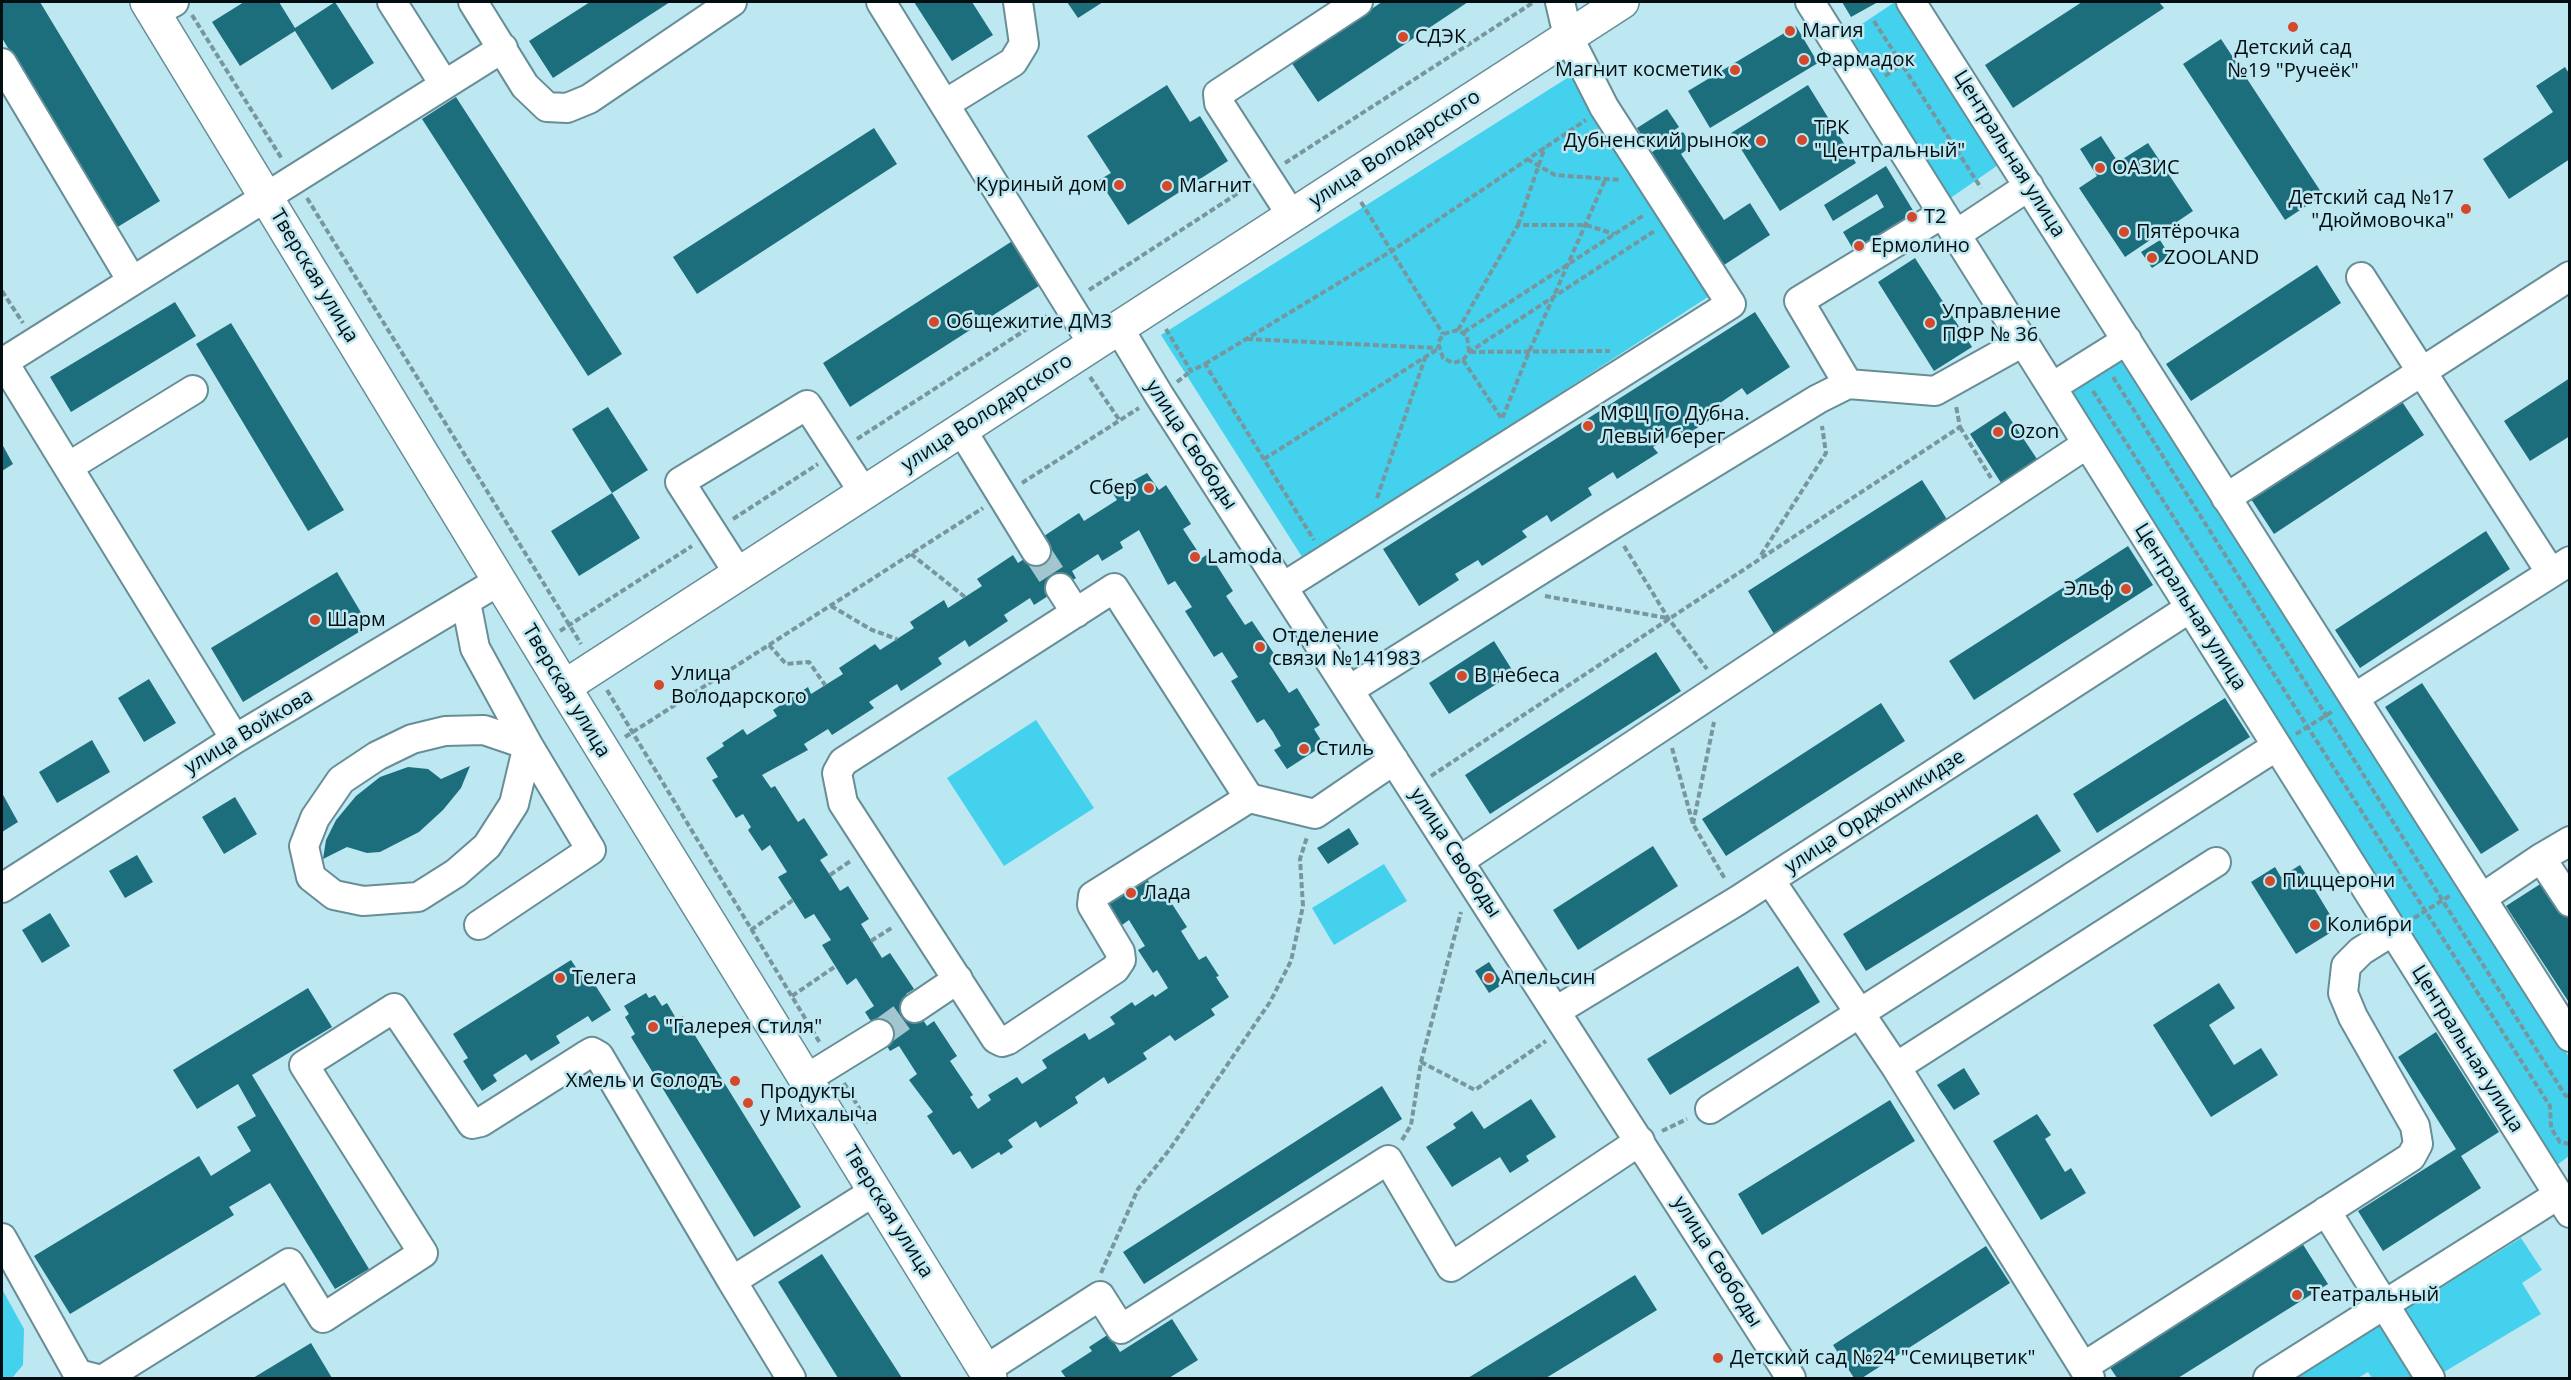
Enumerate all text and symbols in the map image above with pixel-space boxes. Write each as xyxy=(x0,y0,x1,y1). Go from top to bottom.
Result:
place label: Магия xyxy=(1802,19,1864,43)
marker: Детский сад №19 "Ручеёк" xyxy=(2286,20,2300,34)
marker: Магия xyxy=(1783,24,1797,38)
place label: СДЭК xyxy=(1415,25,1466,49)
marker: СДЭК xyxy=(1396,30,1410,44)
place label: Детский сад №19 "Ручеёк" xyxy=(2227,36,2359,83)
place label: Фармадок xyxy=(1816,48,1915,72)
marker: Фармадок xyxy=(1797,53,1811,67)
place label: Магнит косметик xyxy=(1555,58,1723,82)
marker: Магнит косметик xyxy=(1728,63,1742,77)
street label: Центральная улица xyxy=(1948,66,2070,242)
street label: улица Володарского xyxy=(1305,85,1485,213)
place label: ТРК "Центральный" xyxy=(1814,116,1965,163)
place label: Дубненский рынок xyxy=(1564,129,1749,153)
marker: ТРК "Центральный" xyxy=(1795,133,1809,147)
marker: Дубненский рынок xyxy=(1754,134,1768,148)
place label: ОАЗИС xyxy=(2112,156,2180,180)
marker: ОАЗИС xyxy=(2093,161,2107,175)
place label: Куриный дом xyxy=(976,173,1107,197)
place label: Магнит xyxy=(1179,174,1252,198)
marker: Куриный дом xyxy=(1112,178,1126,192)
marker: Магнит xyxy=(1160,179,1174,193)
place label: Детский сад №17 "Дюймовочка" xyxy=(2289,186,2454,233)
marker: Детский сад №17 "Дюймовочка" xyxy=(2459,202,2473,216)
street label: Тверская улица xyxy=(265,205,363,347)
place label: T2 xyxy=(1924,205,1946,229)
marker: T2 xyxy=(1905,210,1919,224)
place label: Пятёрочка xyxy=(2136,220,2240,244)
marker: Пятёрочка xyxy=(2117,225,2131,239)
place label: Ермолино xyxy=(1871,234,1970,258)
marker: Ермолино xyxy=(1852,239,1866,253)
place label: ZOOLAND xyxy=(2164,246,2259,270)
marker: ZOOLAND xyxy=(2145,251,2159,265)
place label: Управление ПФР № 36 xyxy=(1942,300,2061,347)
place label: Общежитие ДМЗ xyxy=(946,310,1112,334)
marker: Общежитие ДМЗ xyxy=(927,315,941,329)
marker: Управление ПФР № 36 xyxy=(1923,316,1937,330)
street label: улица Володарского xyxy=(897,349,1077,477)
street label: улица Свободы xyxy=(1140,376,1242,514)
place label: МФЦ ГО Дубна. Левый берег xyxy=(1600,402,1750,449)
marker: МФЦ ГО Дубна. Левый берег xyxy=(1581,419,1595,433)
place label: Ozon xyxy=(2010,420,2059,444)
marker: Ozon xyxy=(1991,425,2005,439)
place label: Сбер xyxy=(1089,476,1137,500)
marker: Сбер xyxy=(1142,481,1156,495)
street label: Центральная улица xyxy=(2129,519,2251,695)
place label: Lamoda xyxy=(1207,545,1282,569)
marker: Lamoda xyxy=(1188,550,1202,564)
place label: Эльф xyxy=(2064,577,2114,601)
marker: Эльф xyxy=(2119,582,2133,596)
place label: Шарм xyxy=(327,608,386,632)
marker: Шарм xyxy=(308,613,322,627)
street label: Тверская улица xyxy=(517,620,615,762)
place label: Отделение связи №141983 xyxy=(1272,624,1421,671)
marker: Отделение связи №141983 xyxy=(1253,640,1267,654)
place label: Улица Володарского xyxy=(671,662,807,709)
place label: В небеса xyxy=(1474,664,1560,688)
marker: В небеса xyxy=(1455,669,1469,683)
marker: Улица Володарского xyxy=(652,678,666,692)
street label: улица Войкова xyxy=(180,684,318,780)
place label: Стиль xyxy=(1316,737,1374,761)
marker: Стиль xyxy=(1297,742,1311,756)
street label: улица Орджоникидзе xyxy=(1780,745,1970,879)
street label: улица Свободы xyxy=(1404,784,1506,922)
place label: Пиццерони xyxy=(2282,869,2395,893)
marker: Пиццерони xyxy=(2263,874,2277,888)
place label: Лада xyxy=(1143,881,1191,905)
marker: Лада xyxy=(1124,886,1138,900)
place label: Колибри xyxy=(2327,913,2412,937)
marker: Колибри xyxy=(2308,918,2322,932)
street label: Центральная улица xyxy=(2406,961,2528,1137)
place label: Телега xyxy=(572,966,637,990)
place label: Апельсин xyxy=(1501,966,1595,990)
marker: Телега xyxy=(553,971,567,985)
marker: Апельсин xyxy=(1482,971,1496,985)
place label: "Галерея Стиля" xyxy=(665,1015,822,1039)
marker: "Галерея Стиля" xyxy=(646,1020,660,1034)
place label: Хмель и Солодъ xyxy=(566,1069,723,1093)
marker: Хмель и Солодъ xyxy=(728,1074,742,1088)
place label: Продукты у Михалыча xyxy=(760,1080,878,1127)
marker: Продукты у Михалыча xyxy=(741,1096,755,1110)
street label: Тверская улица xyxy=(838,1142,938,1282)
street label: улица Свободы xyxy=(1667,1192,1767,1332)
place label: Театральный xyxy=(2309,1283,2439,1307)
marker: Театральный xyxy=(2290,1288,2304,1302)
place label: Детский сад №24 "Семицветик" xyxy=(1730,1346,2036,1370)
marker: Детский сад №24 "Семицветик" xyxy=(1711,1351,1725,1365)

